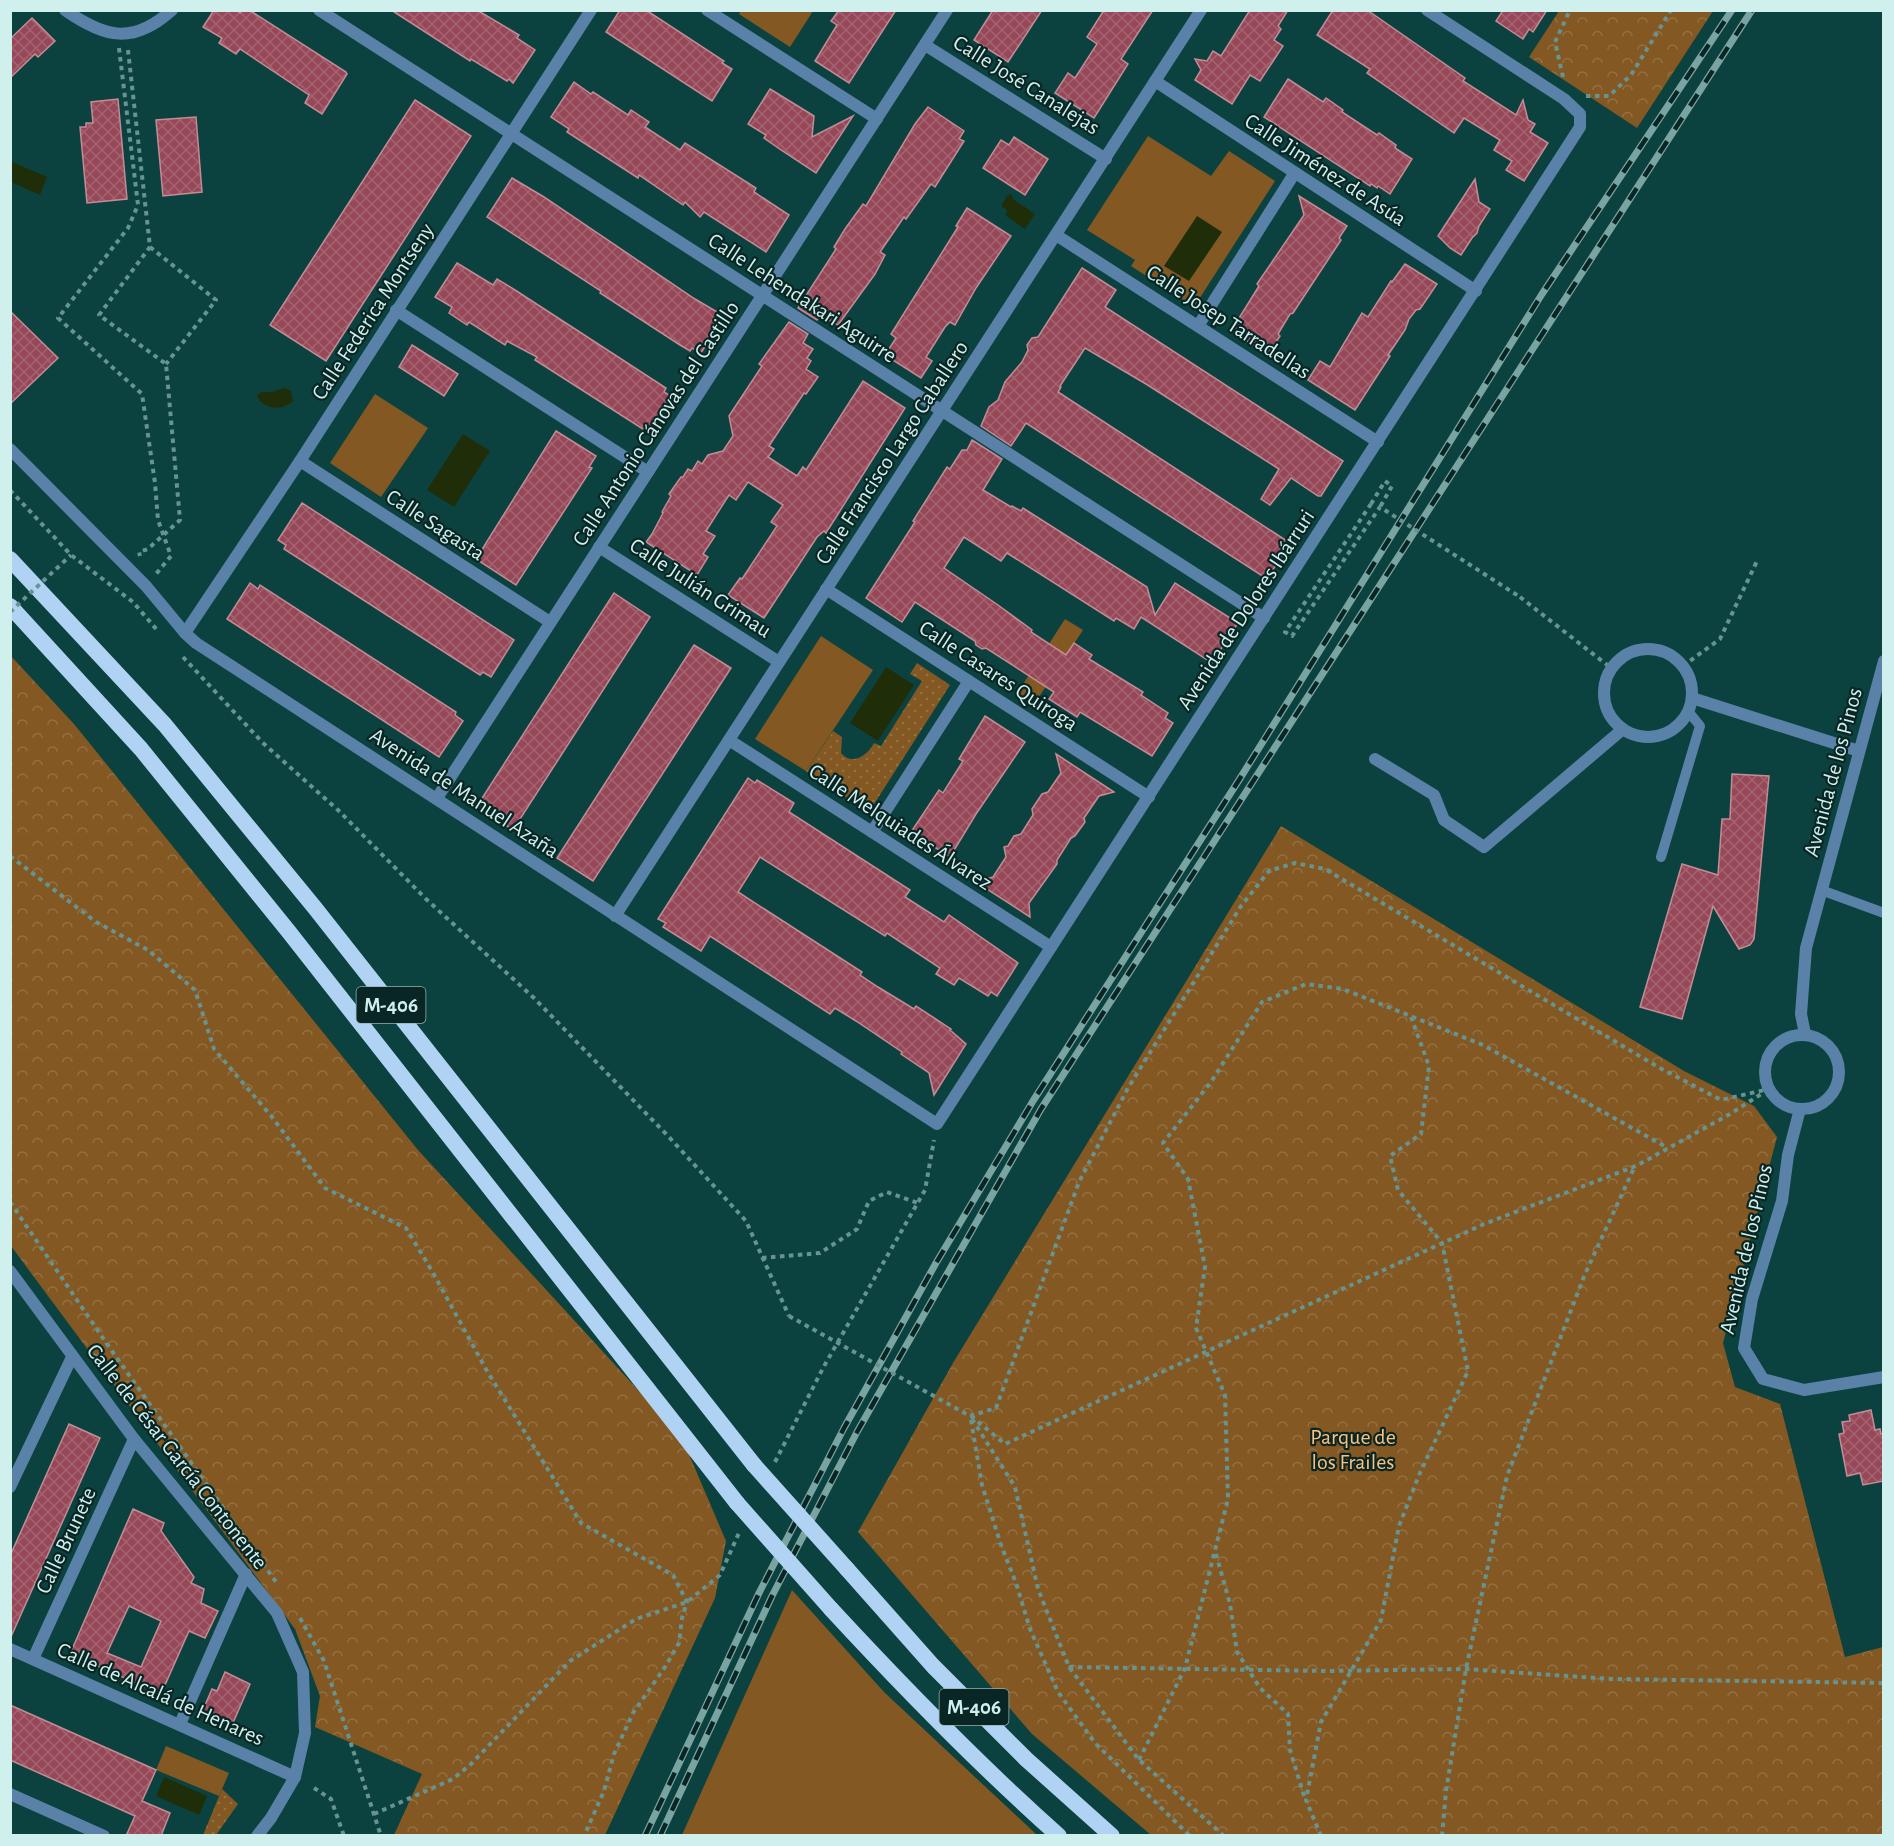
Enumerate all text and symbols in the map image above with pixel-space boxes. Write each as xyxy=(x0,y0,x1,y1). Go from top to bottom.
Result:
street label: Calle José Canalejas xyxy=(949,31,1104,139)
street label: Calle Jiménez de Asúa xyxy=(1241,109,1410,230)
street label: Calle Federica Montseny xyxy=(308,219,438,404)
street label: Calle Lehendakari Aguirre xyxy=(704,229,901,367)
street label: Calle Josep Tarradellas xyxy=(1143,261,1314,383)
street label: Calle Antonio Cánovas del Castillo xyxy=(568,297,743,550)
street label: Calle Francisco Largo Caballero xyxy=(811,337,972,568)
street label: Calle Sagasta xyxy=(382,485,489,565)
street label: Avenida de Dolores Ibárruri xyxy=(1173,506,1319,713)
street label: Calle Julián Grimau xyxy=(626,534,775,642)
street label: Calle Casares Quiroga xyxy=(915,617,1082,735)
street label: Avenida de los Pinos xyxy=(1800,686,1866,859)
street label: Avenida de Manuel Azaña xyxy=(366,724,563,862)
street label: Calle Melquiades Álvarez xyxy=(805,759,996,894)
road number: M-406 xyxy=(356,987,426,1023)
street label: Avenida de los Pinos xyxy=(1716,1162,1776,1336)
street label: Calle de César García Contonente xyxy=(83,1340,272,1573)
park label: Parque de los Frailes xyxy=(1310,1426,1396,1473)
street label: Calle Brunete xyxy=(32,1484,100,1597)
street label: Calle de Alcalá de Henares xyxy=(54,1638,267,1749)
road number: M-406 xyxy=(940,1689,1008,1725)

